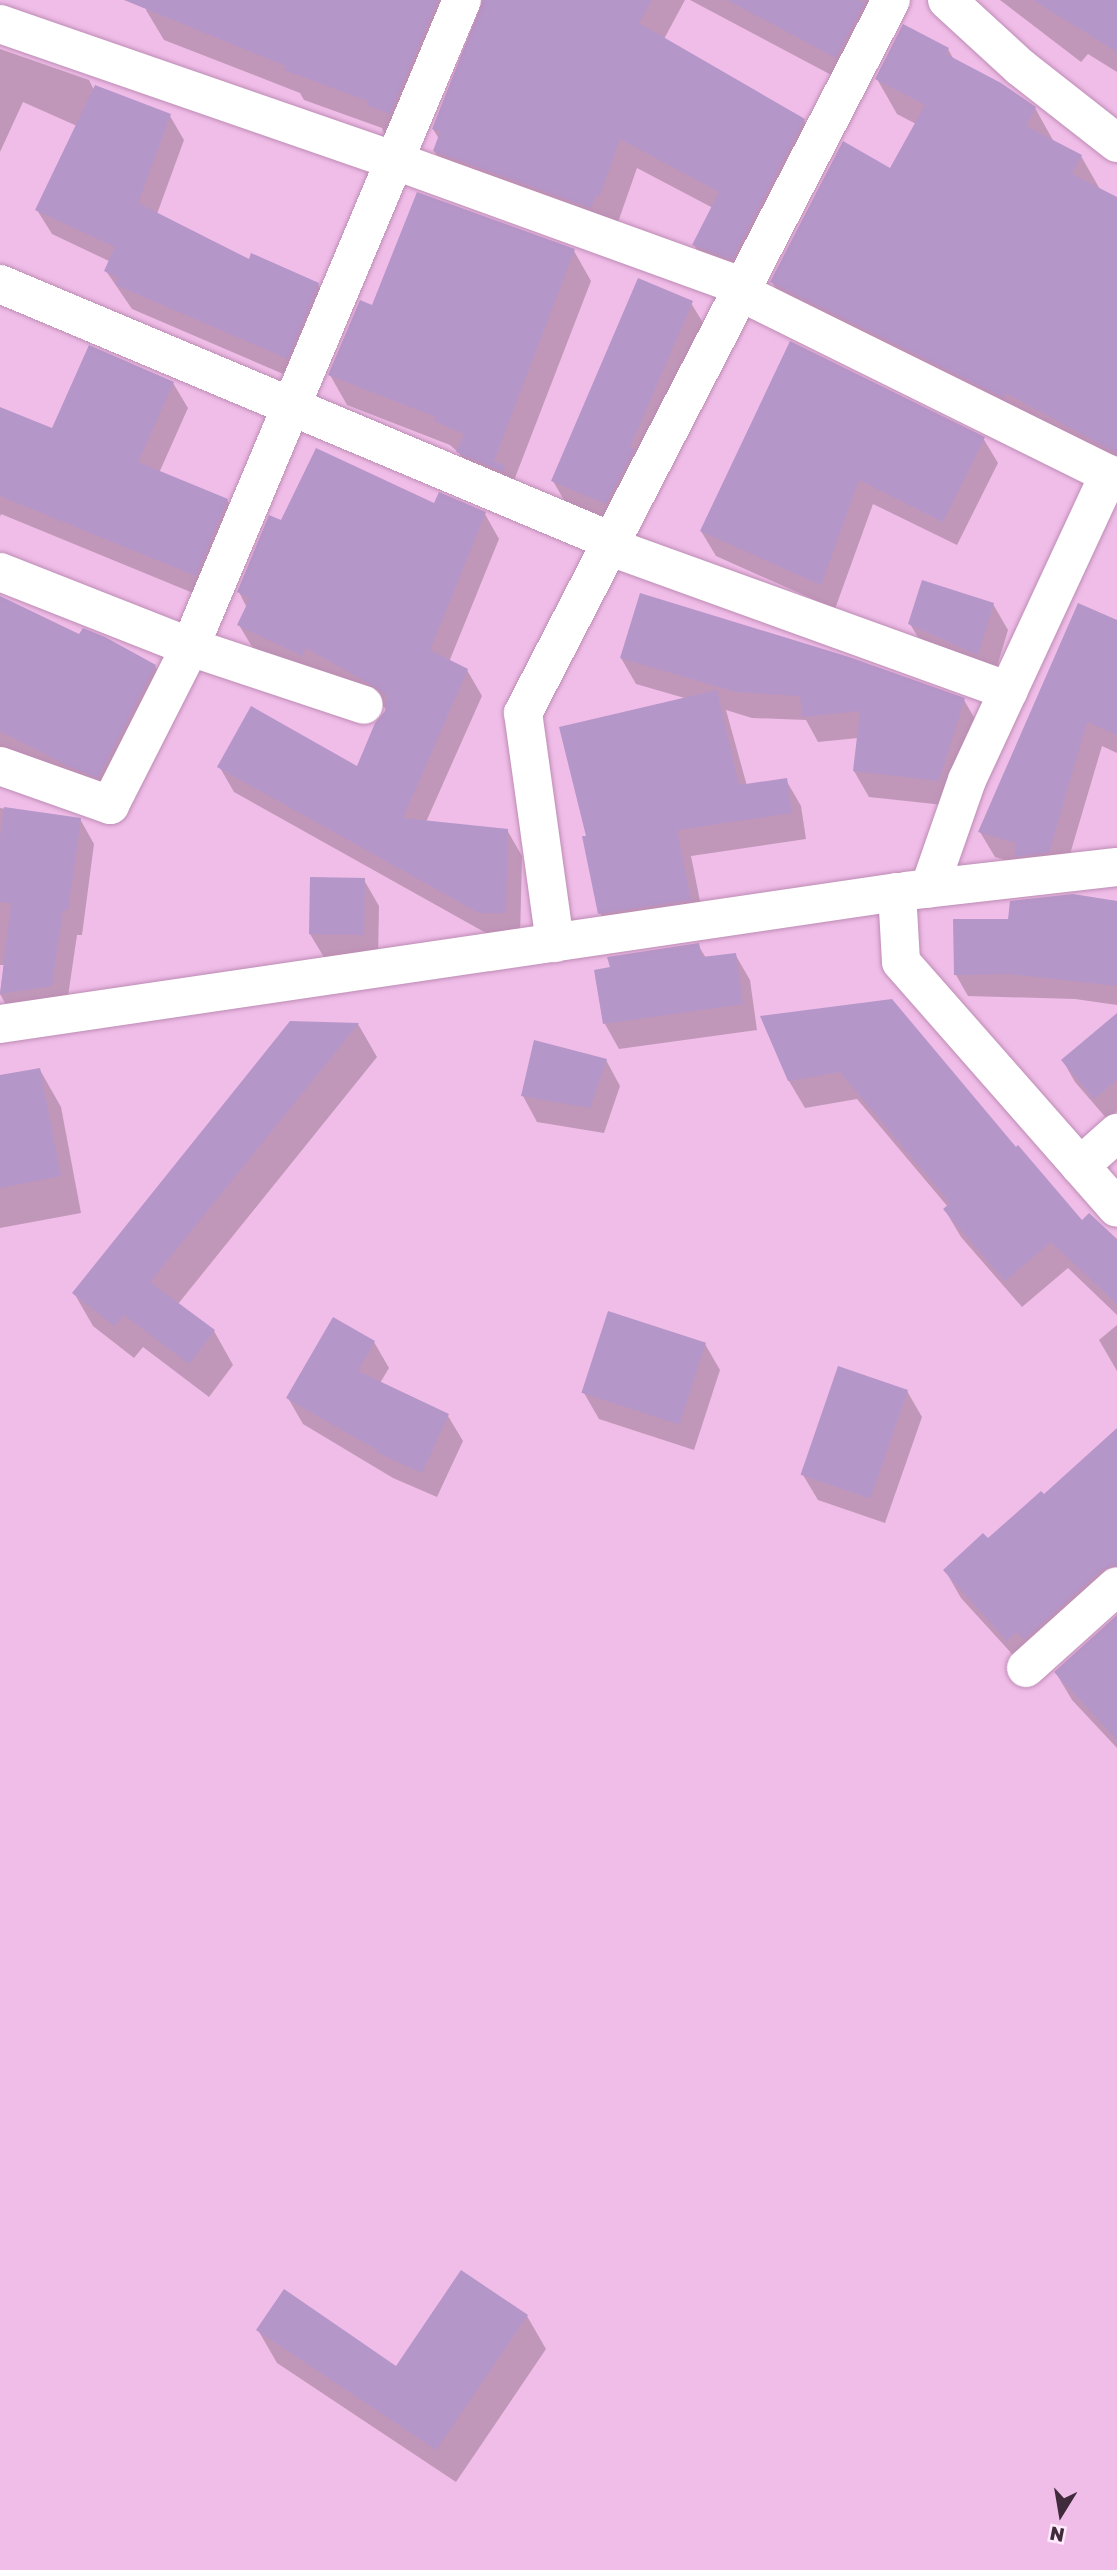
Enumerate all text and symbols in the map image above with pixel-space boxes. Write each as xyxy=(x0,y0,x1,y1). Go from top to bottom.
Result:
north arrow xyxy=(1026,2479,1096,2549)
text: N xyxy=(1048,2522,1066,2548)

